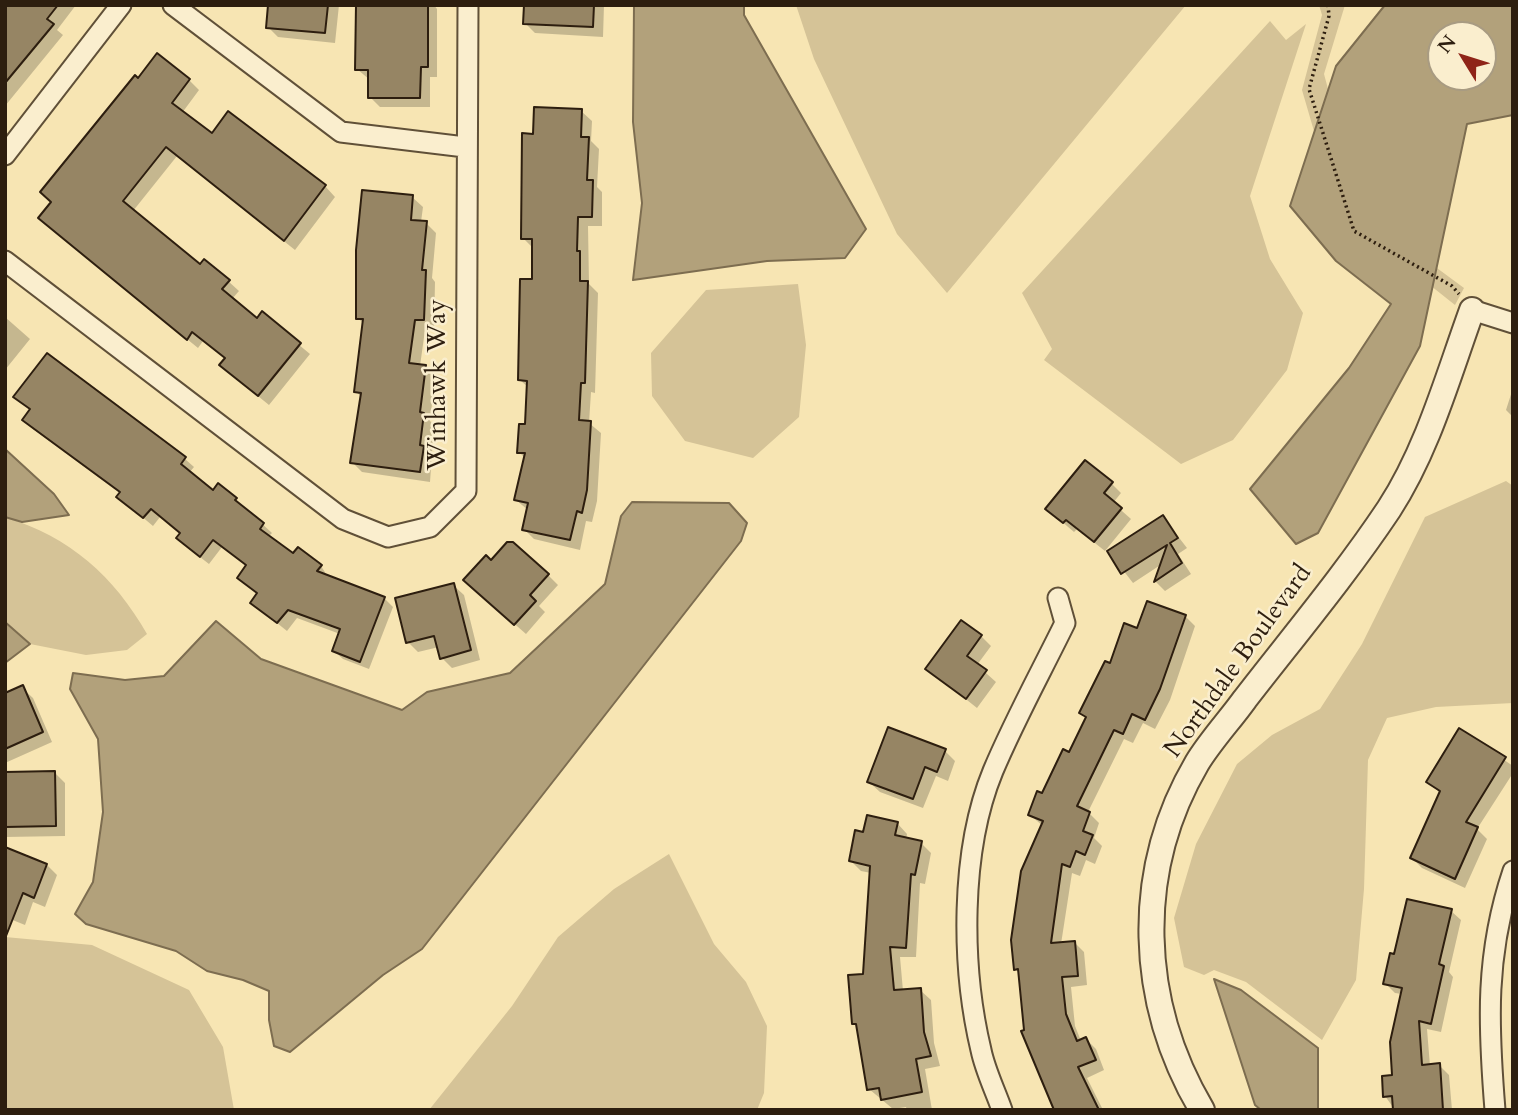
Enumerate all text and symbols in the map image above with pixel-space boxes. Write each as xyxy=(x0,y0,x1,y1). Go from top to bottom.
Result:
north arrow xyxy=(1427,21,1497,91)
text: N xyxy=(1432,30,1462,59)
street label: Winhawk Way xyxy=(423,299,455,471)
street label: Northdale Boulevard xyxy=(1159,559,1319,765)

